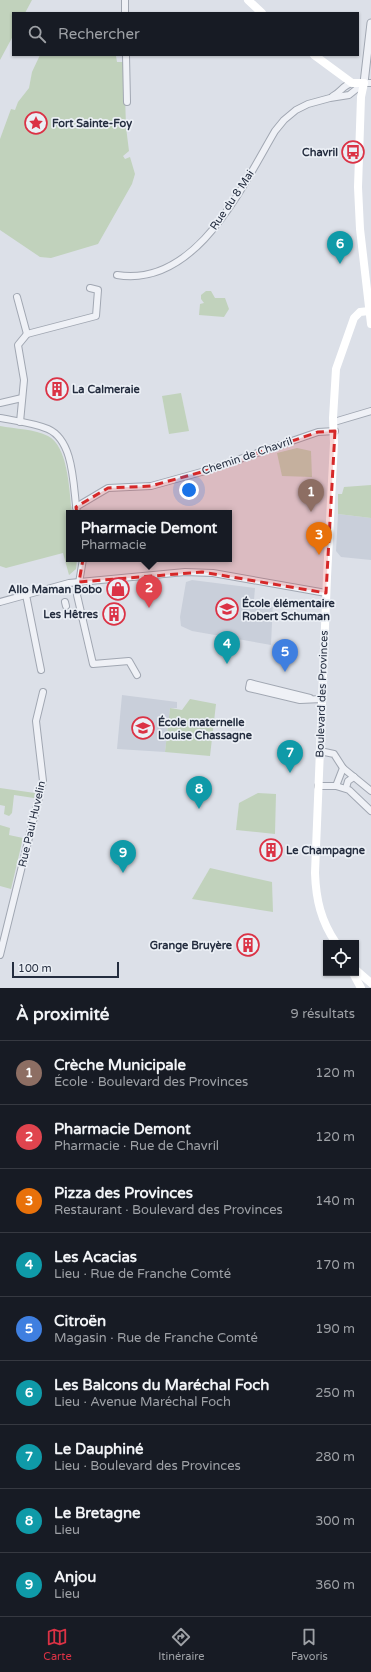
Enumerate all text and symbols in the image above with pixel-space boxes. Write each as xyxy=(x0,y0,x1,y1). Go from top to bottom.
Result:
search box xyxy=(12,12,359,56)
icon: search xyxy=(26,23,48,45)
text: Rechercher xyxy=(58,25,140,43)
place icon: Fort Sainte-Foy xyxy=(23,110,49,136)
place label: Fort Sainte-Foy xyxy=(52,117,132,131)
bus stop icon: Chavril xyxy=(340,139,366,165)
place label: Chavril xyxy=(302,146,338,159)
street label: Rue du 8 Mai xyxy=(207,168,257,232)
pin: 6 xyxy=(327,231,353,264)
building icon: La Calmeraie xyxy=(44,376,70,402)
place label: La Calmeraie xyxy=(72,383,140,396)
street label: Chemin de Chavril xyxy=(200,434,294,478)
pin: 1 xyxy=(298,479,324,512)
your location xyxy=(179,480,199,500)
popup xyxy=(66,510,232,562)
text: Pharmacie Demont xyxy=(81,519,217,537)
pin: 3 xyxy=(306,522,332,555)
text: Pharmacie xyxy=(81,537,146,553)
pin: 2 xyxy=(136,575,162,608)
shop icon: Allo Maman Bobo xyxy=(105,576,131,602)
place label: Allo Maman Bobo xyxy=(8,583,102,596)
school or university icon: École élémentaire Robert Schuman xyxy=(214,596,240,622)
place label: École élémentaire Robert Schuman xyxy=(242,596,335,623)
building icon: Les Hêtres xyxy=(101,601,127,627)
place label: Les Hêtres xyxy=(43,608,99,621)
street label: Boulevard des Provinces xyxy=(313,630,331,758)
pin: 4 xyxy=(214,631,240,664)
pin: 5 xyxy=(272,639,298,672)
school or university icon: École maternelle Louise Chassagne xyxy=(130,715,156,741)
place label: École maternelle Louise Chassagne xyxy=(158,715,253,743)
pin: 7 xyxy=(277,740,303,773)
pin: 8 xyxy=(186,776,212,809)
street label: Rue Paul Huvelin xyxy=(16,780,48,868)
building icon: Le Champagne xyxy=(258,837,284,863)
pin: 9 xyxy=(110,840,136,873)
place label: Le Champagne xyxy=(286,844,366,858)
building icon: Grange Bruyère xyxy=(235,932,261,958)
place label: Grange Bruyère xyxy=(150,939,233,953)
map controls xyxy=(323,940,359,976)
button: locate xyxy=(323,940,359,976)
scale bar xyxy=(12,960,119,979)
text: 100 m xyxy=(18,962,52,975)
text: À proximité xyxy=(16,1004,109,1025)
text: 9 résultats xyxy=(291,1006,355,1022)
text: Crèche Municipale xyxy=(54,1056,186,1074)
text: 1 xyxy=(25,1065,33,1081)
text: 120 m xyxy=(315,1065,355,1081)
text: École · Boulevard des Provinces xyxy=(54,1074,248,1090)
text: Pharmacie Demont xyxy=(54,1120,191,1138)
text: 2 xyxy=(25,1129,33,1145)
text: 120 m xyxy=(315,1129,355,1145)
text: Pharmacie · Rue de Chavril xyxy=(54,1138,219,1154)
text: Pizza des Provinces xyxy=(54,1184,193,1202)
text: 3 xyxy=(25,1193,33,1209)
text: 140 m xyxy=(315,1193,355,1209)
text: Restaurant · Boulevard des Provinces xyxy=(54,1202,283,1218)
text: Les Acacias xyxy=(54,1248,137,1266)
text: 4 xyxy=(25,1257,33,1273)
text: 170 m xyxy=(315,1257,355,1273)
text: Lieu · Rue de Franche Comté xyxy=(54,1266,231,1282)
text: Citroën xyxy=(54,1312,106,1330)
text: 5 xyxy=(25,1321,33,1337)
text: 190 m xyxy=(315,1321,355,1337)
text: Magasin · Rue de Franche Comté xyxy=(54,1330,258,1346)
text: Les Balcons du Maréchal Foch xyxy=(54,1376,269,1394)
text: 6 xyxy=(25,1385,33,1401)
text: 250 m xyxy=(315,1385,355,1401)
text: Lieu · Avenue Maréchal Foch xyxy=(54,1394,231,1410)
text: Le Dauphiné xyxy=(54,1440,144,1458)
text: 7 xyxy=(25,1449,33,1465)
text: 280 m xyxy=(315,1449,355,1465)
text: Lieu · Boulevard des Provinces xyxy=(54,1458,241,1474)
text: Le Bretagne xyxy=(54,1504,141,1522)
text: 8 xyxy=(25,1513,33,1529)
text: 300 m xyxy=(315,1513,355,1529)
text: Lieu xyxy=(54,1522,80,1538)
text: Anjou xyxy=(54,1568,96,1586)
text: 9 xyxy=(25,1577,33,1593)
text: 360 m xyxy=(315,1577,355,1593)
text: Lieu xyxy=(54,1586,80,1602)
tab: Carte xyxy=(43,1626,72,1663)
tab: Itinéraire xyxy=(158,1626,205,1663)
tab: Favoris xyxy=(291,1626,328,1663)

